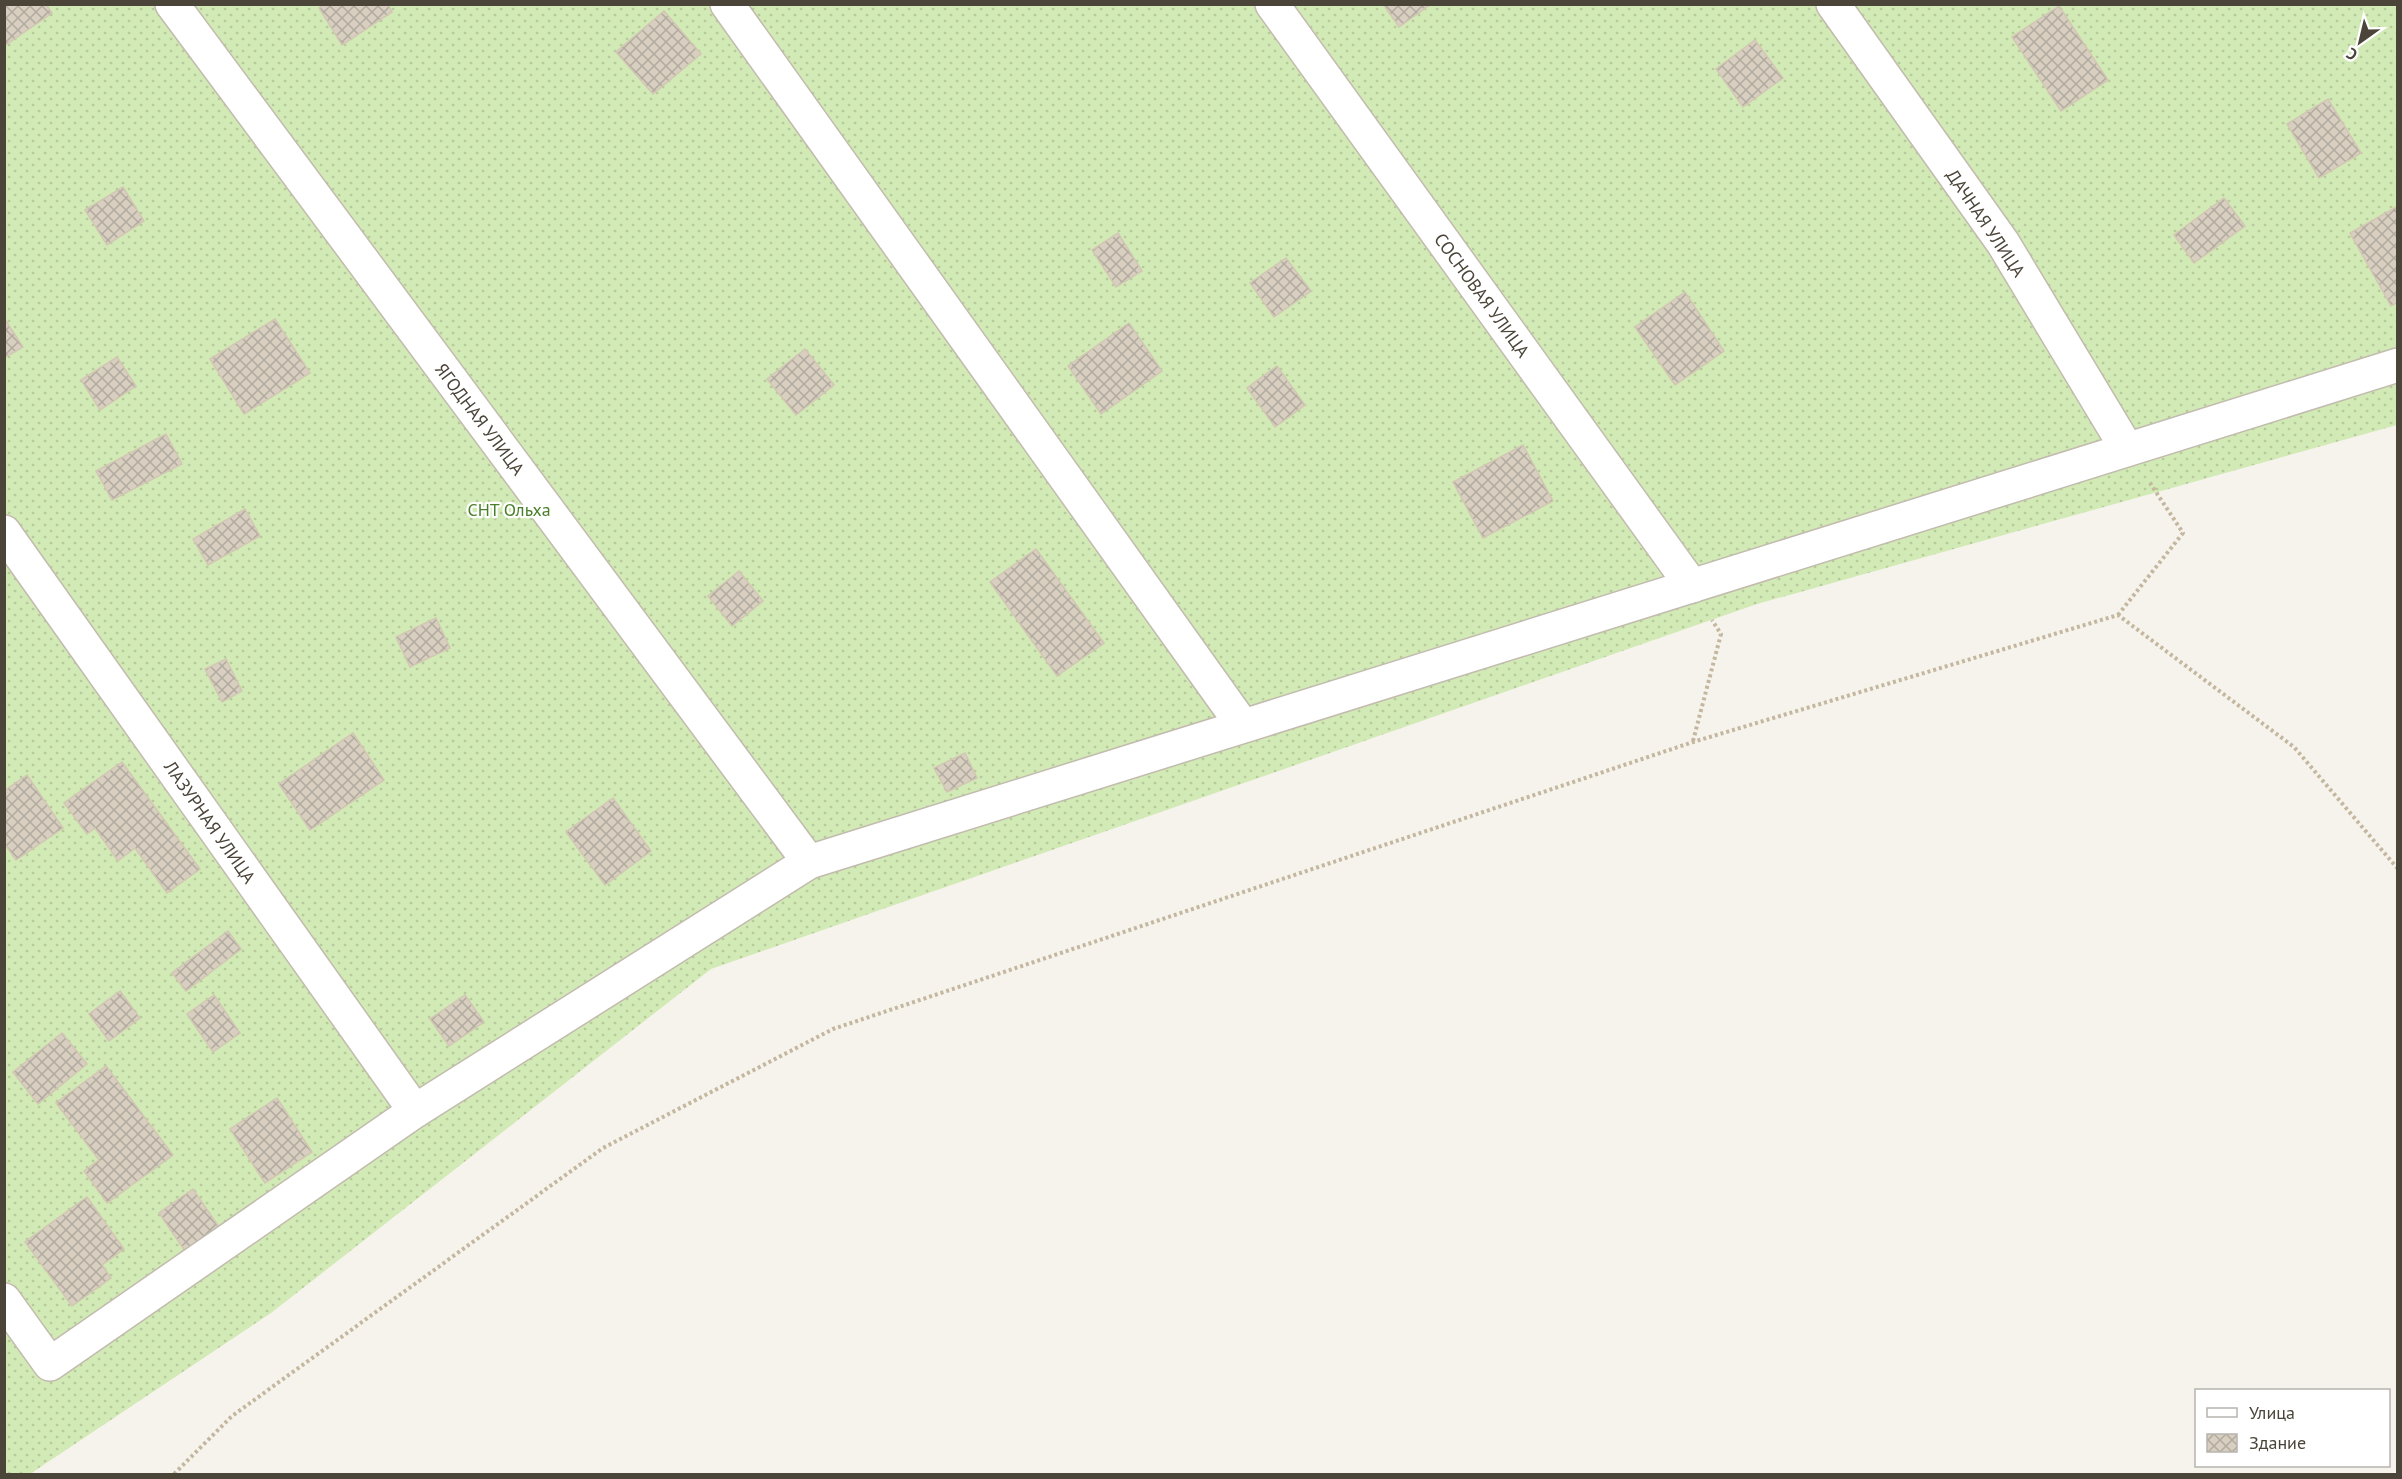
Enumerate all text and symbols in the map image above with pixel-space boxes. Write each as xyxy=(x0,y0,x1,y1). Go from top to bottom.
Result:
north arrow xyxy=(2330,12,2390,72)
text: С xyxy=(2342,44,2361,65)
street label: ДАЧНАЯ УЛИЦА xyxy=(1941,165,2031,282)
street label: СОСНОВАЯ УЛИЦА xyxy=(1429,228,1535,362)
street label: ЯГОДНАЯ УЛИЦА xyxy=(430,358,530,480)
park label: СНТ Ольха xyxy=(467,498,551,521)
street label: ЛАЗУРНАЯ УЛИЦА xyxy=(159,755,261,888)
legend xyxy=(2195,1389,2390,1467)
text: Улица xyxy=(2249,1401,2295,1424)
text: Здание xyxy=(2249,1431,2306,1454)

